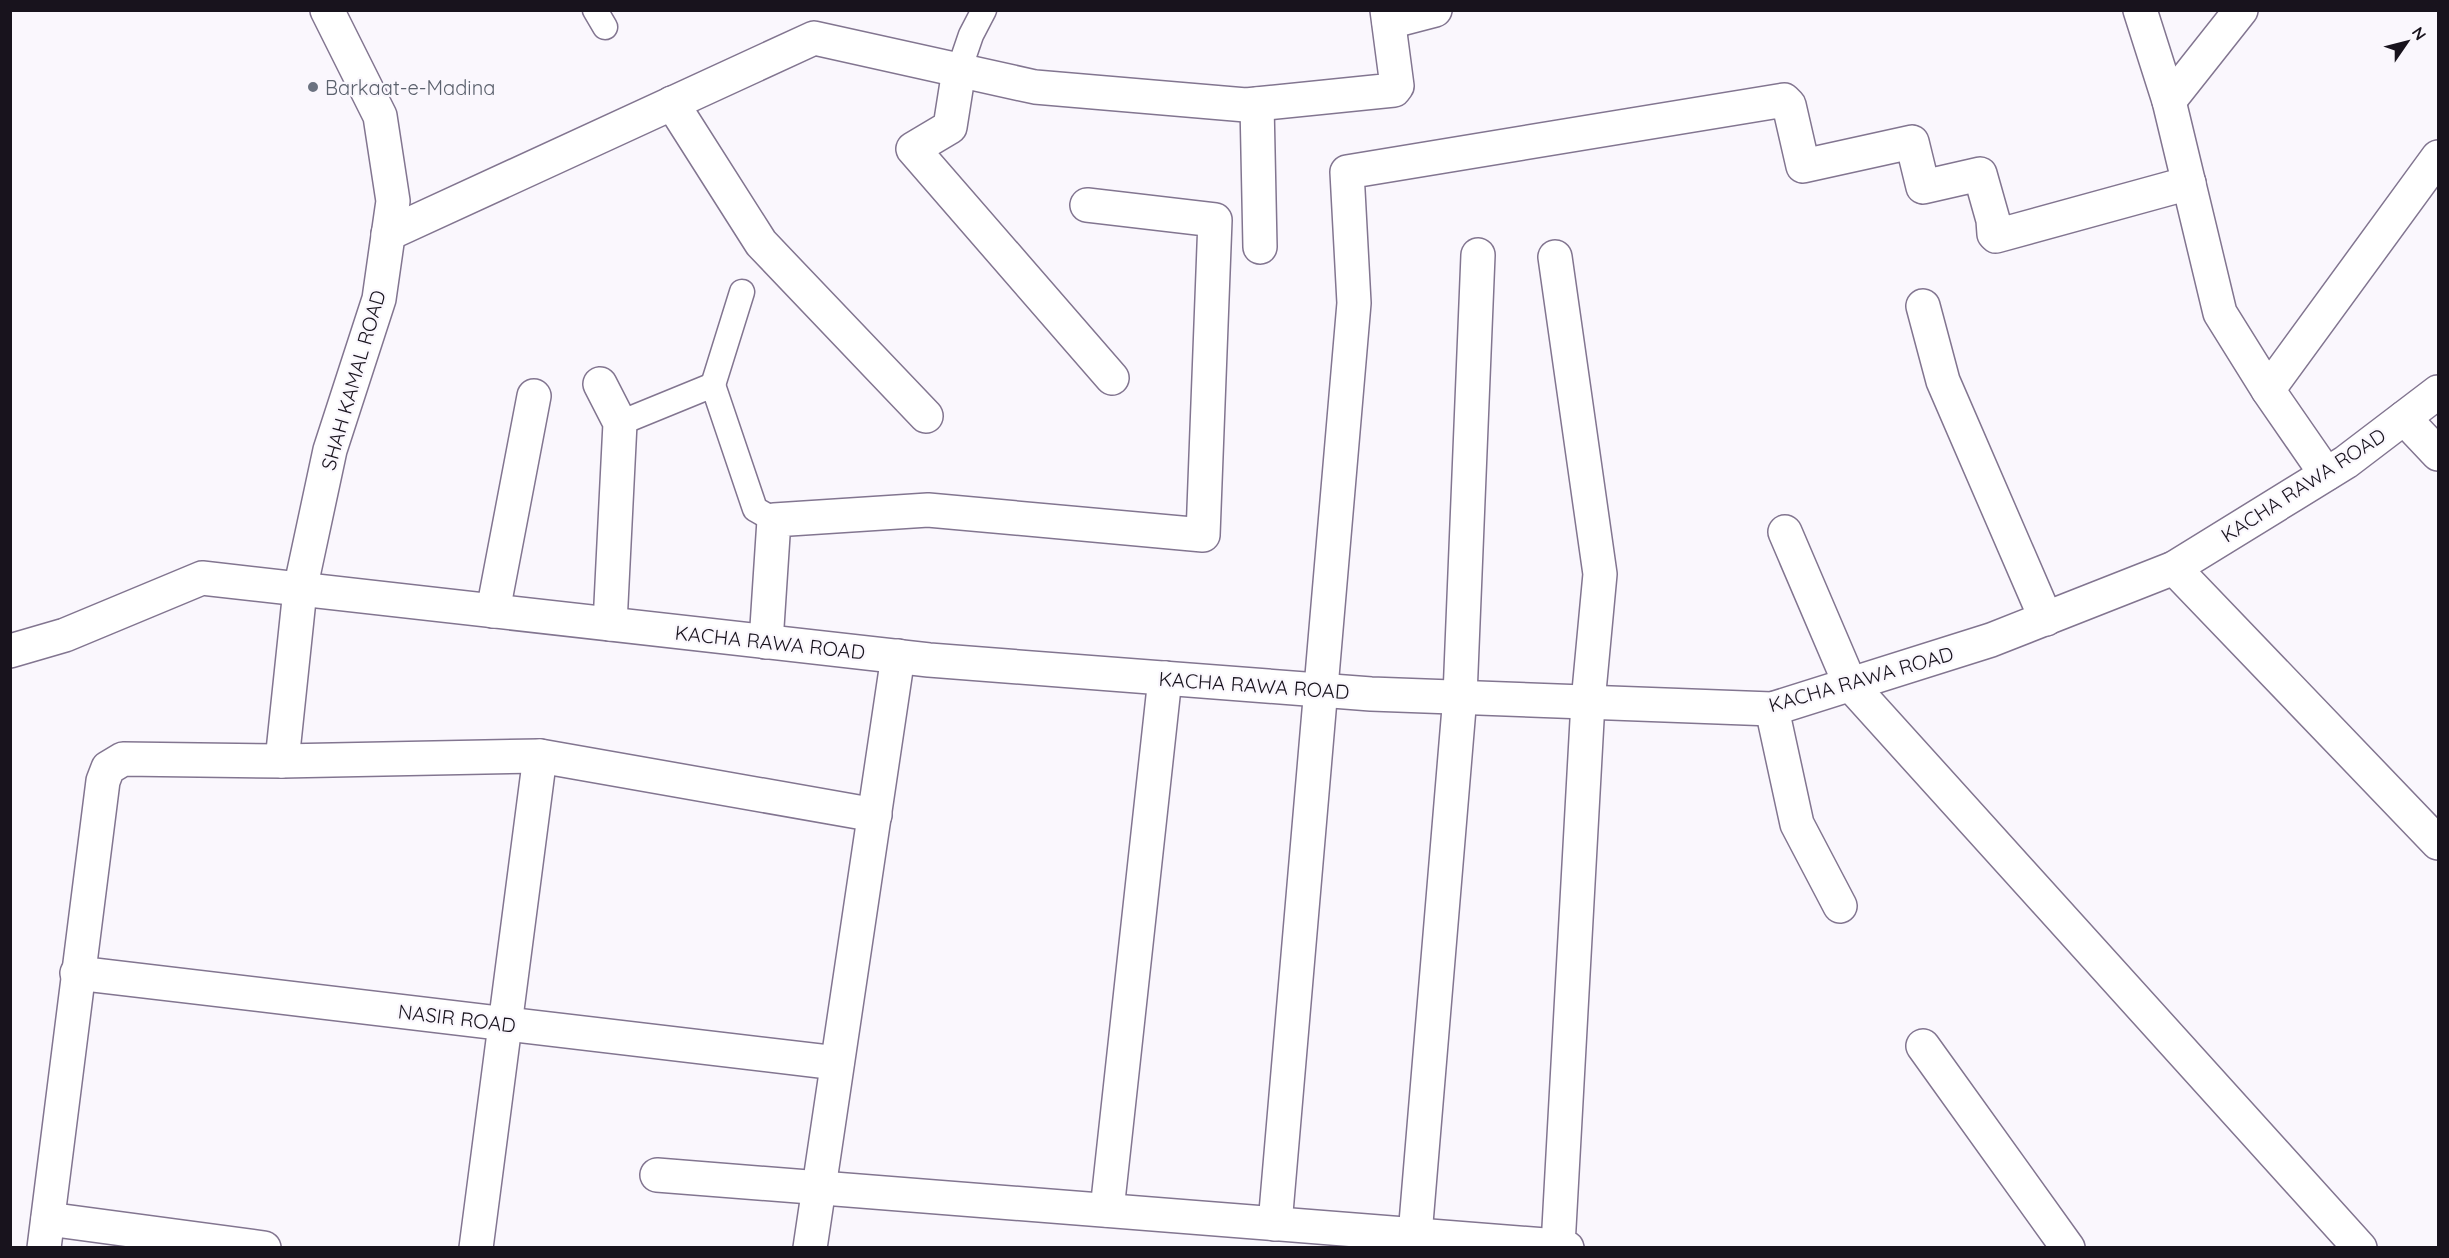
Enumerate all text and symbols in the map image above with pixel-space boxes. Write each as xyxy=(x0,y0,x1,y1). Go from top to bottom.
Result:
north arrow xyxy=(2377,12,2437,72)
text: N xyxy=(2408,23,2431,44)
place label: Barkaat-e-Madina xyxy=(325,75,495,100)
marker: Barkaat-e-Madina xyxy=(306,80,320,94)
street label: SHAH KAMAL ROAD xyxy=(315,287,391,473)
street label: KACHA RAWA ROAD xyxy=(2216,422,2390,548)
street label: KACHA RAWA ROAD xyxy=(674,620,866,664)
street label: KACHA RAWA ROAD xyxy=(1766,641,1956,717)
street label: KACHA RAWA ROAD xyxy=(1158,666,1350,704)
street label: NASIR ROAD xyxy=(397,998,517,1038)

